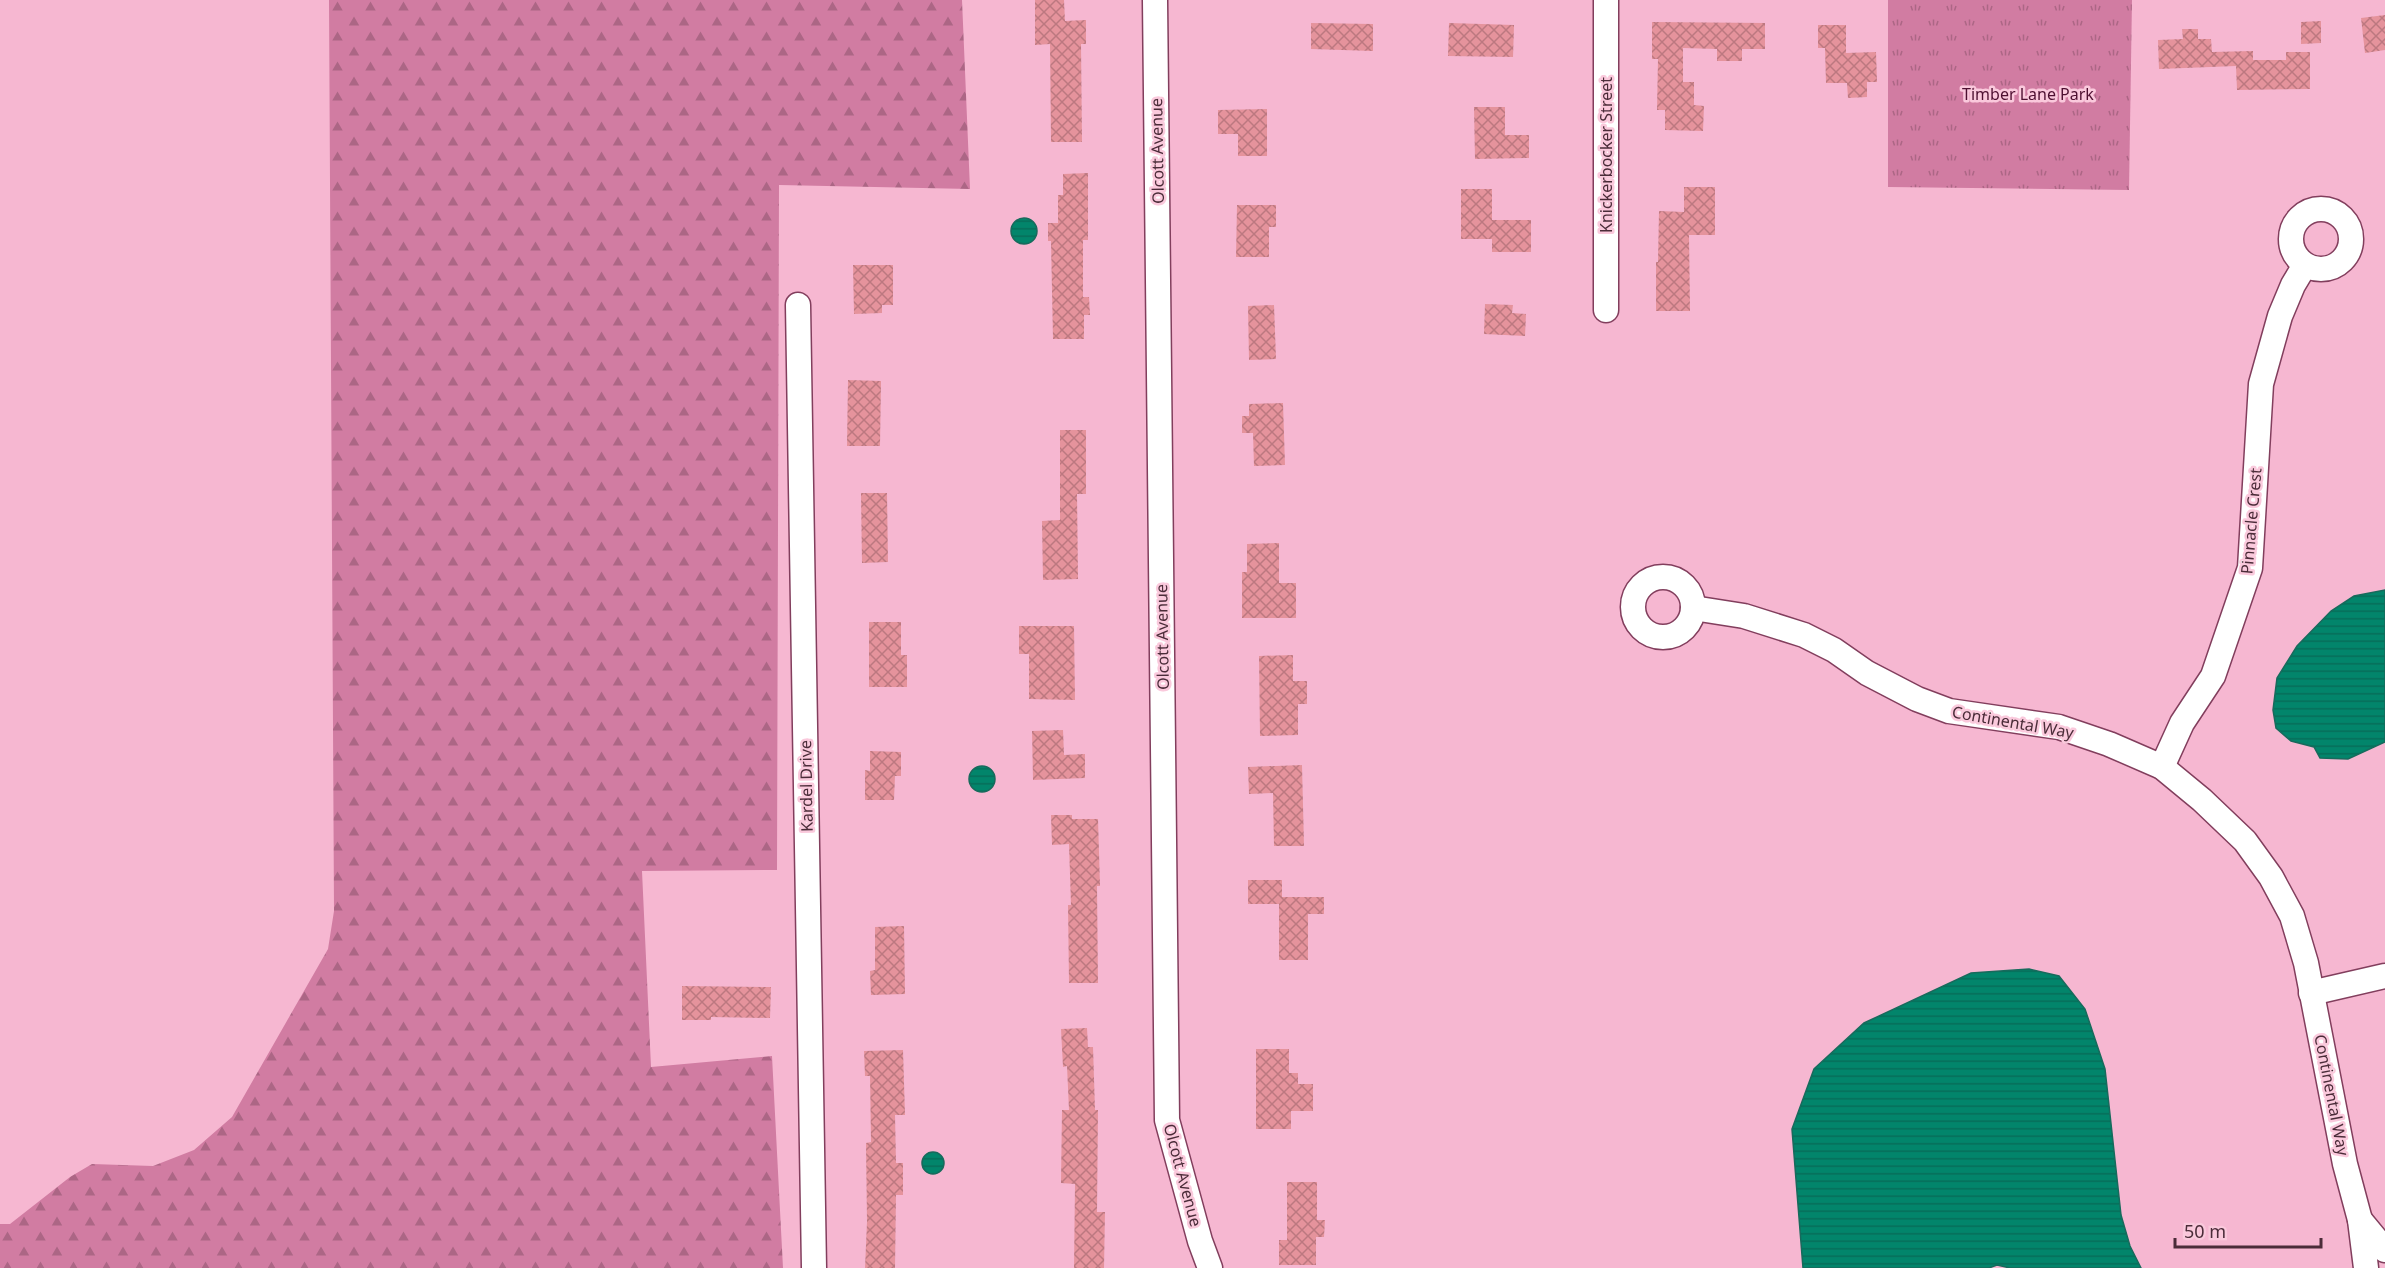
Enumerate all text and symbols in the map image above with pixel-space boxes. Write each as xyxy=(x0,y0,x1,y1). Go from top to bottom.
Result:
street label: Knickerbocker Street xyxy=(1595,77,1617,233)
park label: Timber Lane Park xyxy=(1962,83,2094,105)
street label: Olcott Avenue xyxy=(1145,98,1169,204)
street label: Pinnacle Crest xyxy=(2235,467,2267,575)
street label: Olcott Avenue xyxy=(1150,584,1174,690)
street label: Continental Way xyxy=(1950,700,2076,744)
street label: Kardel Drive xyxy=(794,740,818,832)
street label: Continental Way xyxy=(2309,1032,2355,1158)
street label: Olcott Avenue xyxy=(1159,1121,1207,1229)
scale bar xyxy=(2175,1211,2320,1249)
text: 50 m xyxy=(2184,1219,2226,1243)

